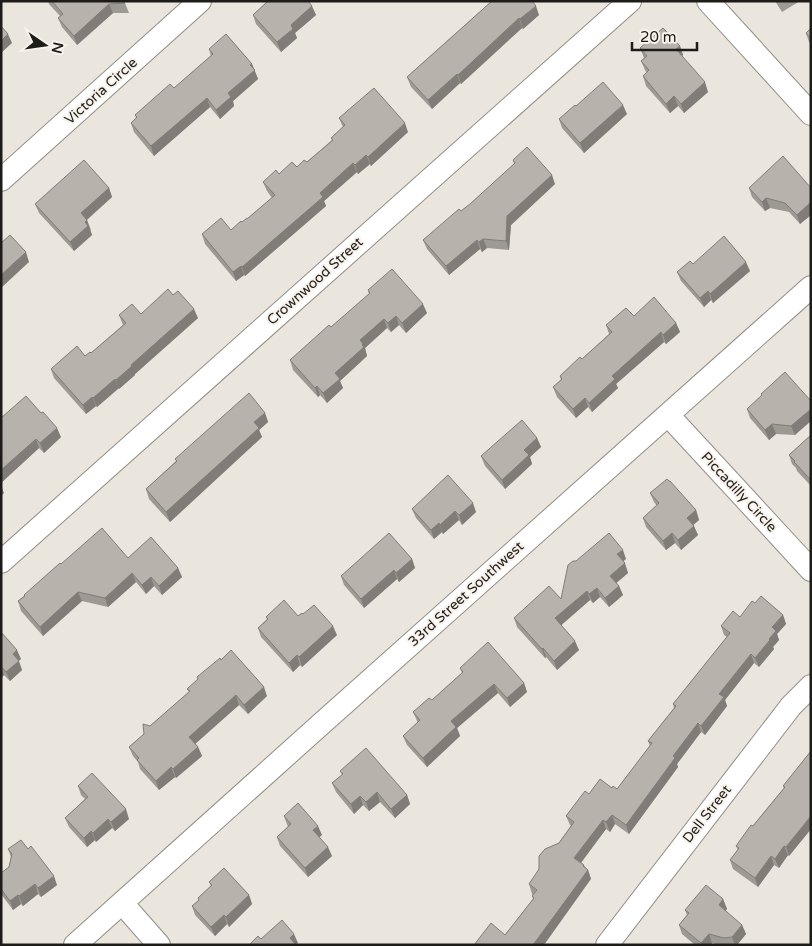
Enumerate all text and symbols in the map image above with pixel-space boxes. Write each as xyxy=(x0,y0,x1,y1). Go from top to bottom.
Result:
north arrow xyxy=(20,20,70,70)
scale bar xyxy=(632,20,697,52)
text: 20 m xyxy=(640,28,677,46)
text: N xyxy=(48,40,67,55)
street label: Victoria Circle xyxy=(61,54,141,128)
street label: Crownwood Street xyxy=(264,233,367,329)
street label: Piccadilly Circle xyxy=(698,448,780,536)
street label: 33rd Street Southwest xyxy=(405,537,528,650)
street label: Dell Street xyxy=(679,781,735,846)

